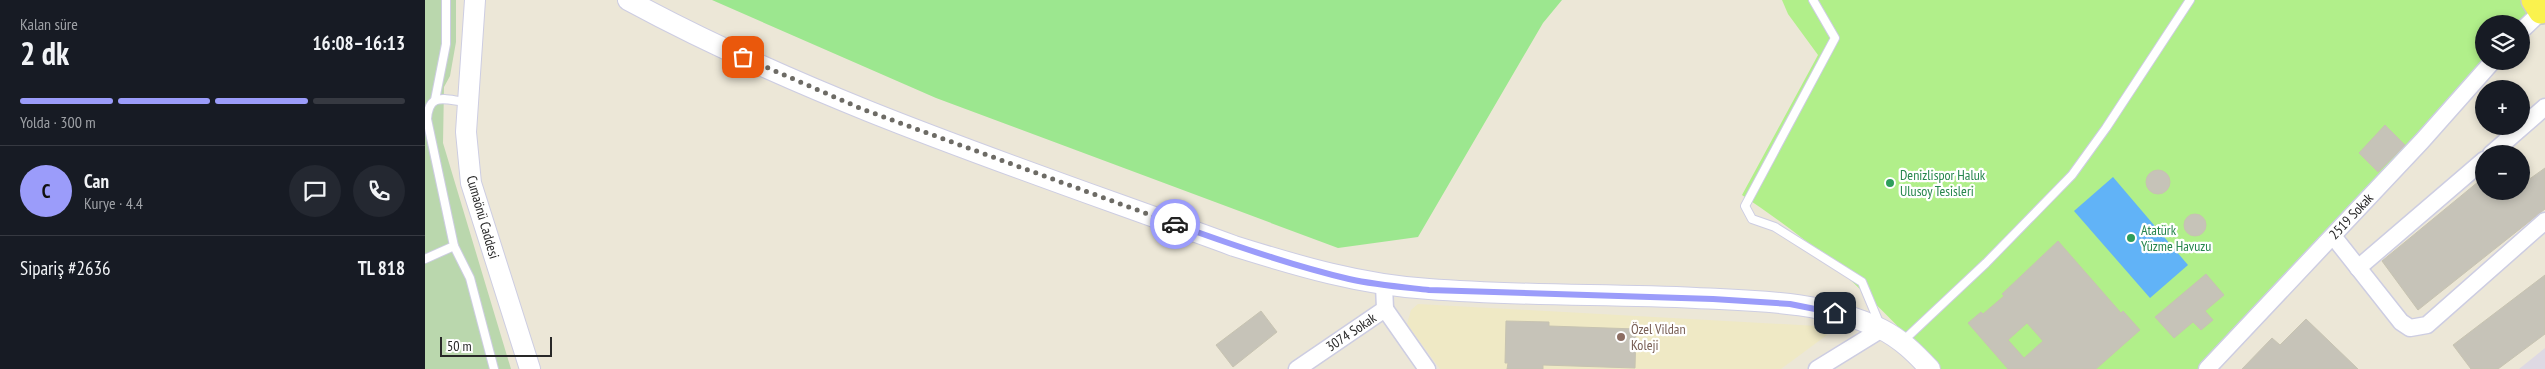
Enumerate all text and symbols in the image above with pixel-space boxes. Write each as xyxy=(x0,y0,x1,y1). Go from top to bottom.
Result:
text: Kalan süre xyxy=(20,14,78,34)
map controls xyxy=(2475,15,2530,200)
button: layers xyxy=(2475,15,2530,70)
text: 16:08–16:13 xyxy=(312,31,405,55)
text: 2 dk xyxy=(20,32,69,74)
pin xyxy=(722,36,764,78)
icon: bag xyxy=(729,43,757,71)
button: + xyxy=(2475,80,2530,135)
text: Yolda · 300 m xyxy=(20,112,96,132)
button: − xyxy=(2475,145,2530,200)
button: chat xyxy=(289,165,341,217)
button: phone xyxy=(353,165,405,217)
place label: Denizlispor Haluk Ulusoy Tesisleri xyxy=(1900,166,1986,200)
text: Can xyxy=(84,169,109,193)
street label: Cumaönü Caddesi xyxy=(463,173,503,261)
marker: Denizlispor Haluk Ulusoy Tesisleri xyxy=(1884,177,1896,189)
text: C xyxy=(42,179,50,203)
street label: 2519 Sokak xyxy=(2325,189,2377,243)
text: Kurye · 4.4 xyxy=(84,193,143,213)
courier xyxy=(1150,199,1200,249)
icon: car xyxy=(1161,210,1189,238)
place label: Atatürk Yüzme Havuzu xyxy=(2141,221,2211,255)
marker: Atatürk Yüzme Havuzu xyxy=(2125,232,2137,244)
text: Sipariş #2636 xyxy=(20,256,111,280)
text: TL 818 xyxy=(358,256,405,280)
pin xyxy=(1814,292,1856,334)
icon: home xyxy=(1821,299,1849,327)
street label: 3074 Sokak xyxy=(1322,308,1380,355)
place label: Özel Vildan Koleji xyxy=(1631,320,1686,354)
marker: Özel Vildan Koleji xyxy=(1615,331,1627,343)
scale bar xyxy=(440,334,553,357)
text: 50 m xyxy=(447,337,472,355)

